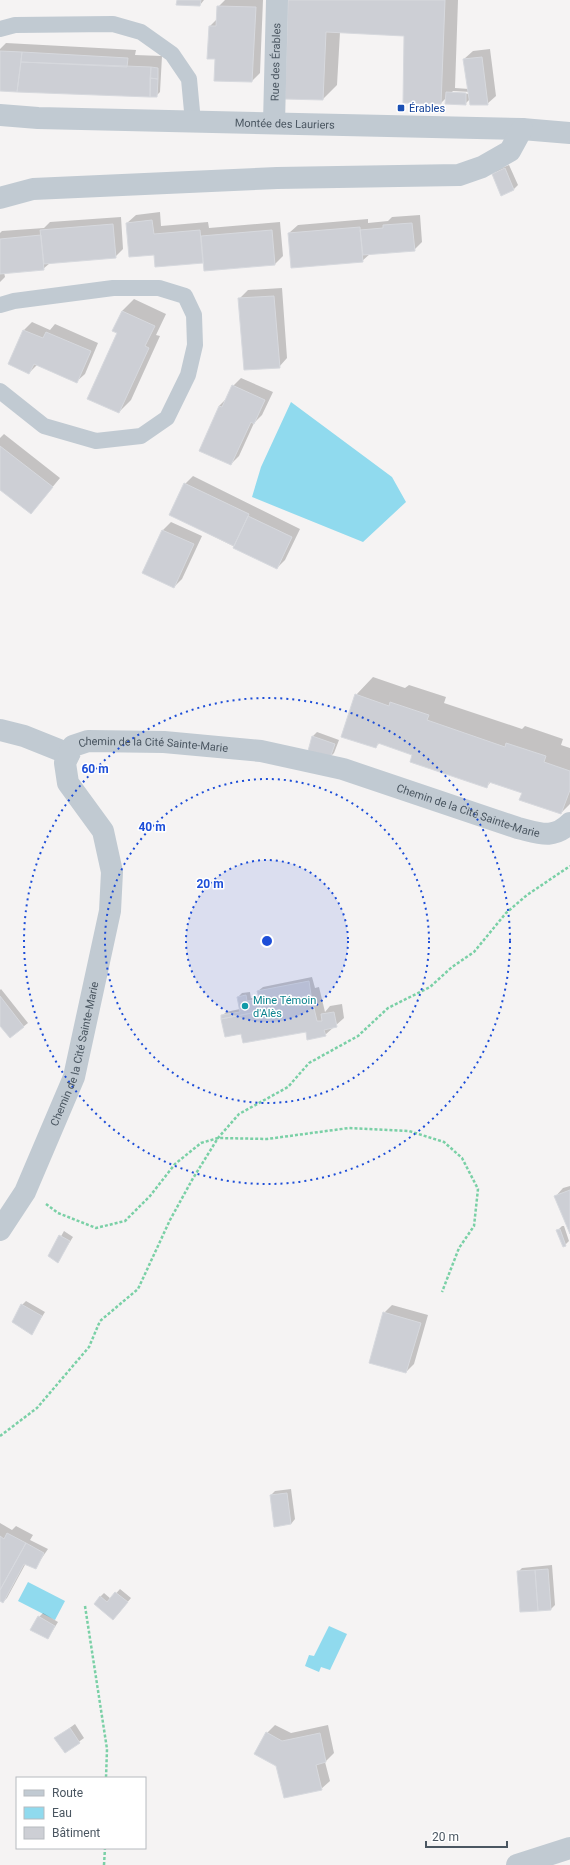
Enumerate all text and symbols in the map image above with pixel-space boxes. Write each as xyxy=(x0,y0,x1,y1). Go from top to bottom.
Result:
street label: Rue des Érables xyxy=(268,23,283,101)
place label: Érables xyxy=(409,102,445,115)
marker: Érables xyxy=(396,103,406,113)
street label: Montée des Lauriers xyxy=(235,116,335,131)
street label: Chemin de la Cité Sainte-Marie xyxy=(77,734,229,754)
text: 60 m xyxy=(81,762,109,776)
street label: Chemin de la Cité Sainte-Marie xyxy=(395,781,541,840)
text: 40 m xyxy=(138,820,166,834)
text: 20 m xyxy=(196,877,224,891)
centre of rings xyxy=(260,934,274,948)
street label: Chemin de la Cité Sainte-Marie xyxy=(47,980,101,1128)
place label: Mine Témoin d'Alès xyxy=(253,994,316,1020)
marker: Mine Témoin d'Alès xyxy=(240,1001,250,1011)
legend xyxy=(16,1777,146,1849)
text: Route xyxy=(52,1786,83,1800)
text: Eau xyxy=(52,1806,72,1820)
scale bar xyxy=(426,1823,507,1849)
text: Bâtiment xyxy=(52,1826,100,1840)
text: 20 m xyxy=(432,1830,459,1844)

